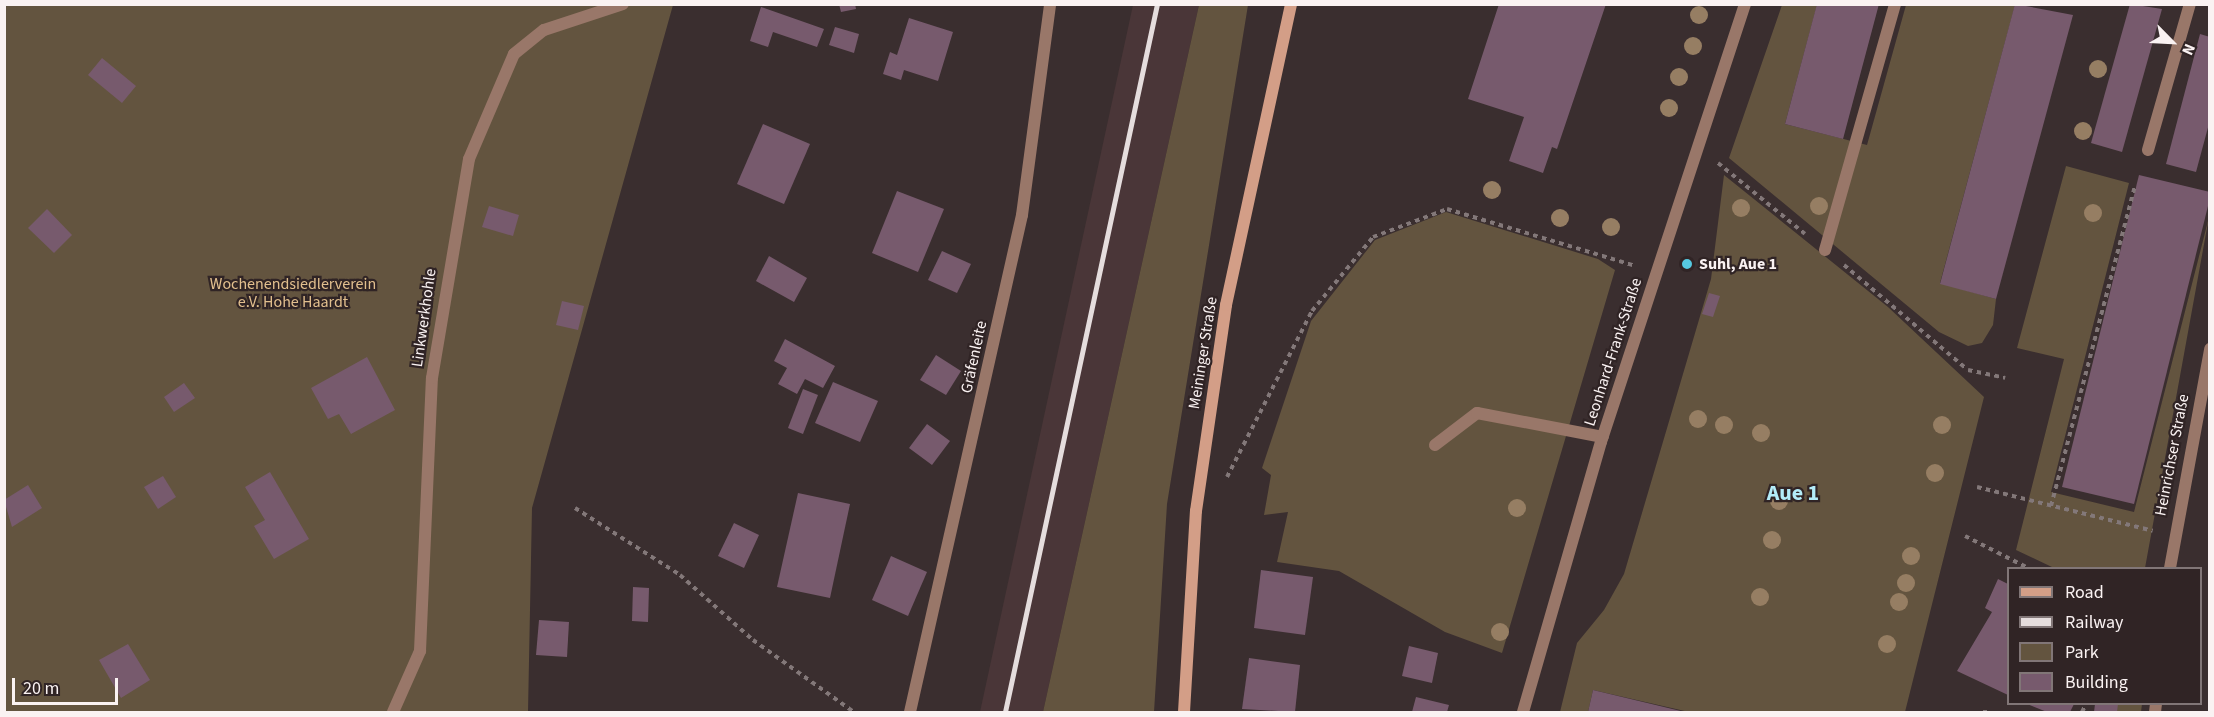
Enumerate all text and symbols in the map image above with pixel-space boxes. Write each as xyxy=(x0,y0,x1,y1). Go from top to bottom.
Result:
north arrow xyxy=(2142,12,2202,72)
text: N xyxy=(2176,40,2201,59)
place label: Suhl, Aue 1 xyxy=(1699,254,1777,274)
marker: Suhl, Aue 1 xyxy=(1680,257,1694,271)
street label: Linkwerkhohle xyxy=(408,267,440,369)
park label: Wochenendsiedlerverein e.V. Hohe Haardt xyxy=(210,274,376,312)
street label: Leonhard-Frank-Straße xyxy=(1580,276,1646,428)
street label: Meininger Straße xyxy=(1185,295,1221,411)
street label: Gräfenleite xyxy=(957,319,991,395)
street label: Heinrichser Straße xyxy=(2151,392,2193,518)
district label: Aue 1 xyxy=(1767,481,1819,507)
legend xyxy=(2007,567,2202,705)
text: Road xyxy=(2065,580,2104,605)
text: Railway xyxy=(2065,610,2124,635)
text: Park xyxy=(2065,640,2099,665)
scale bar xyxy=(15,666,122,704)
text: Building xyxy=(2065,670,2128,695)
text: 20 m xyxy=(23,676,59,701)

